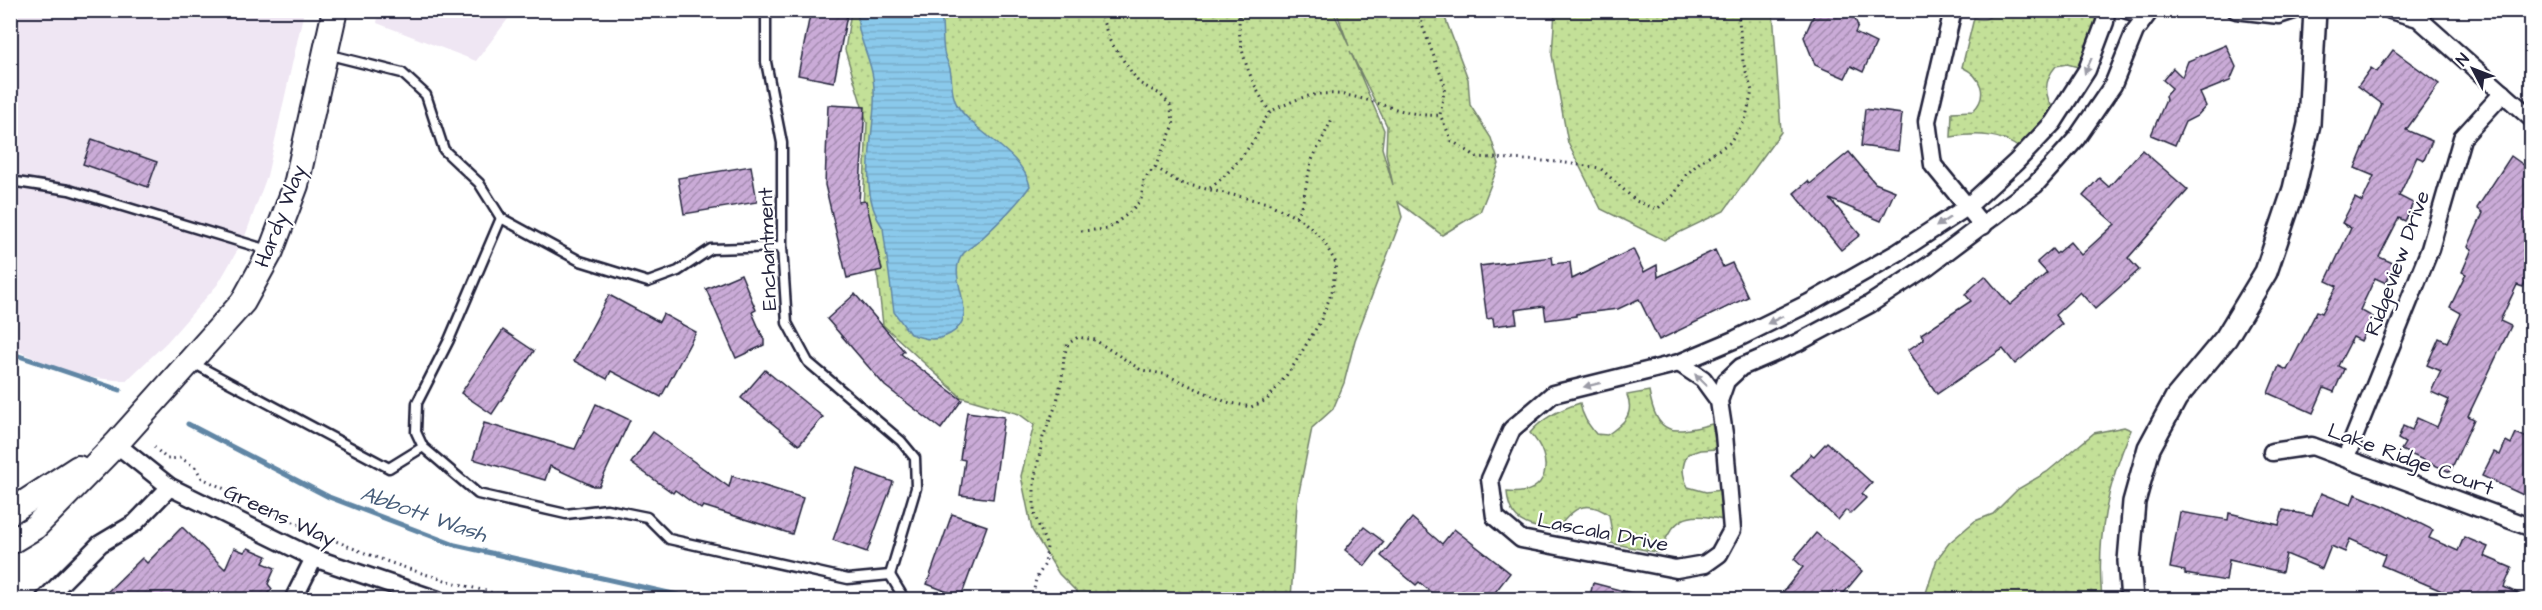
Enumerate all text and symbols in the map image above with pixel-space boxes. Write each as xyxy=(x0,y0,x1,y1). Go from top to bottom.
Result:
north arrow xyxy=(2443,39,2503,99)
text: N xyxy=(2451,49,2474,71)
one-way arrow xyxy=(2084,57,2093,74)
street label: Hardy Way xyxy=(248,160,315,272)
street label: Enchantment xyxy=(751,187,784,311)
street label: Ridgeview Drive xyxy=(2358,187,2439,340)
one-way arrow xyxy=(1935,217,1951,228)
one-way arrow xyxy=(1766,316,1783,325)
one-way arrow xyxy=(1694,373,1709,387)
one-way arrow xyxy=(1582,380,1601,390)
street label: Lake Ridge Court xyxy=(2323,416,2498,505)
street label: Greens Way xyxy=(218,477,341,556)
water label: Abbott Wash xyxy=(356,478,492,551)
street label: Lascala Drive xyxy=(1535,506,1671,559)

